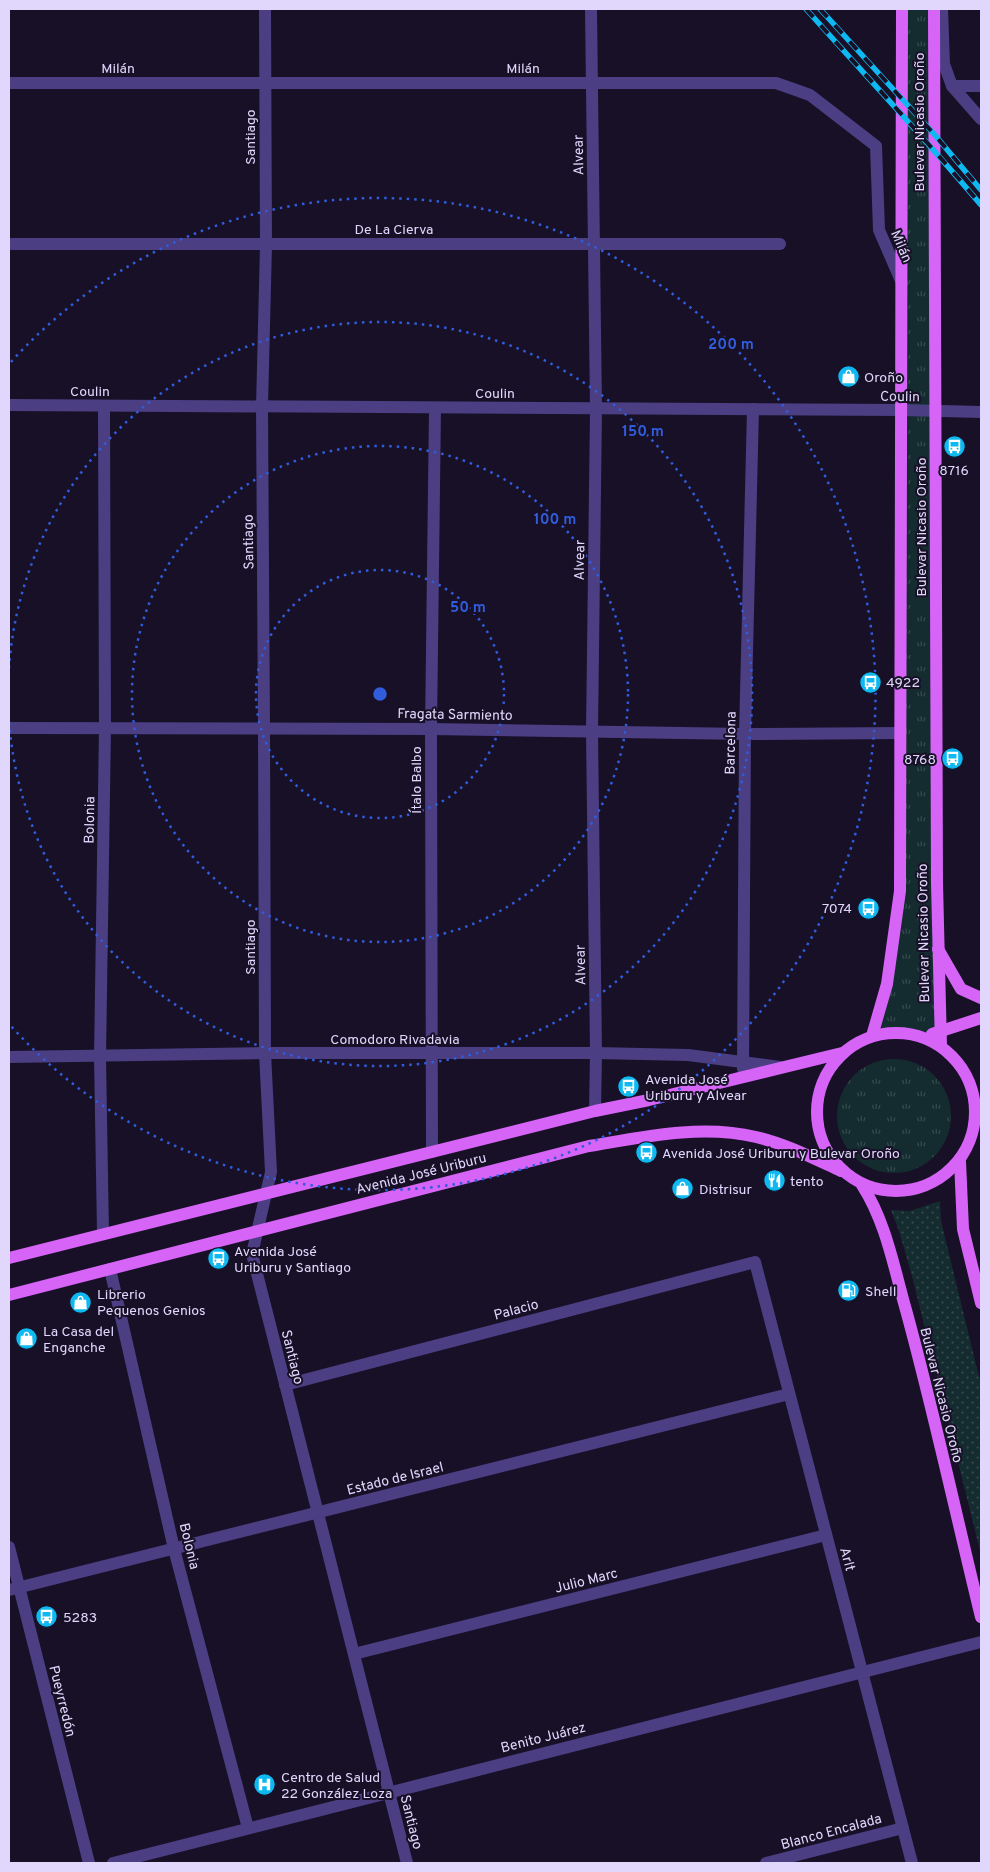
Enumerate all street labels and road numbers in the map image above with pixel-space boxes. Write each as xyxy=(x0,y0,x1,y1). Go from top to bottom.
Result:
street label: Bulevar Nicasio Oroño xyxy=(912,52,929,192)
street label: Milán xyxy=(101,61,135,78)
street label: Milán xyxy=(506,61,540,78)
street label: Santiago xyxy=(243,109,260,165)
street label: Alvear xyxy=(571,134,588,175)
street label: De La Cierva xyxy=(355,222,433,239)
street label: Milán xyxy=(886,228,915,265)
street label: Coulin xyxy=(70,384,110,401)
street label: Coulin xyxy=(475,386,515,403)
street label: Coulin xyxy=(880,389,920,406)
street label: Bulevar Nicasio Oroño xyxy=(914,457,931,597)
street label: Santiago xyxy=(241,514,258,570)
street label: Alvear xyxy=(572,539,589,581)
street label: Fragata Sarmiento xyxy=(397,706,513,725)
street label: Barcelona xyxy=(722,711,741,775)
street label: Ítalo Balbo xyxy=(408,746,426,814)
street label: Bolonia xyxy=(82,796,99,844)
street label: Bulevar Nicasio Oroño xyxy=(915,863,934,1003)
street label: Santiago xyxy=(243,919,260,975)
street label: Alvear xyxy=(573,944,590,985)
street label: Comodoro Rivadavia xyxy=(330,1032,460,1049)
street label: Avenida José Uriburu xyxy=(354,1150,488,1199)
street label: Palacio xyxy=(492,1296,541,1325)
street label: Bulevar Nicasio Oroño xyxy=(915,1326,966,1465)
street label: Santiago xyxy=(277,1328,307,1386)
street label: Estado de Israel xyxy=(345,1459,446,1500)
street label: Bolonia xyxy=(175,1521,203,1571)
street label: Arlt xyxy=(835,1546,858,1573)
street label: Julio Marc xyxy=(553,1565,620,1597)
street label: Pueyrredón xyxy=(44,1664,79,1739)
street label: Benito Juárez xyxy=(499,1720,588,1757)
street label: Santiago xyxy=(396,1793,426,1851)
street label: Blanco Encalada xyxy=(779,1811,884,1854)

